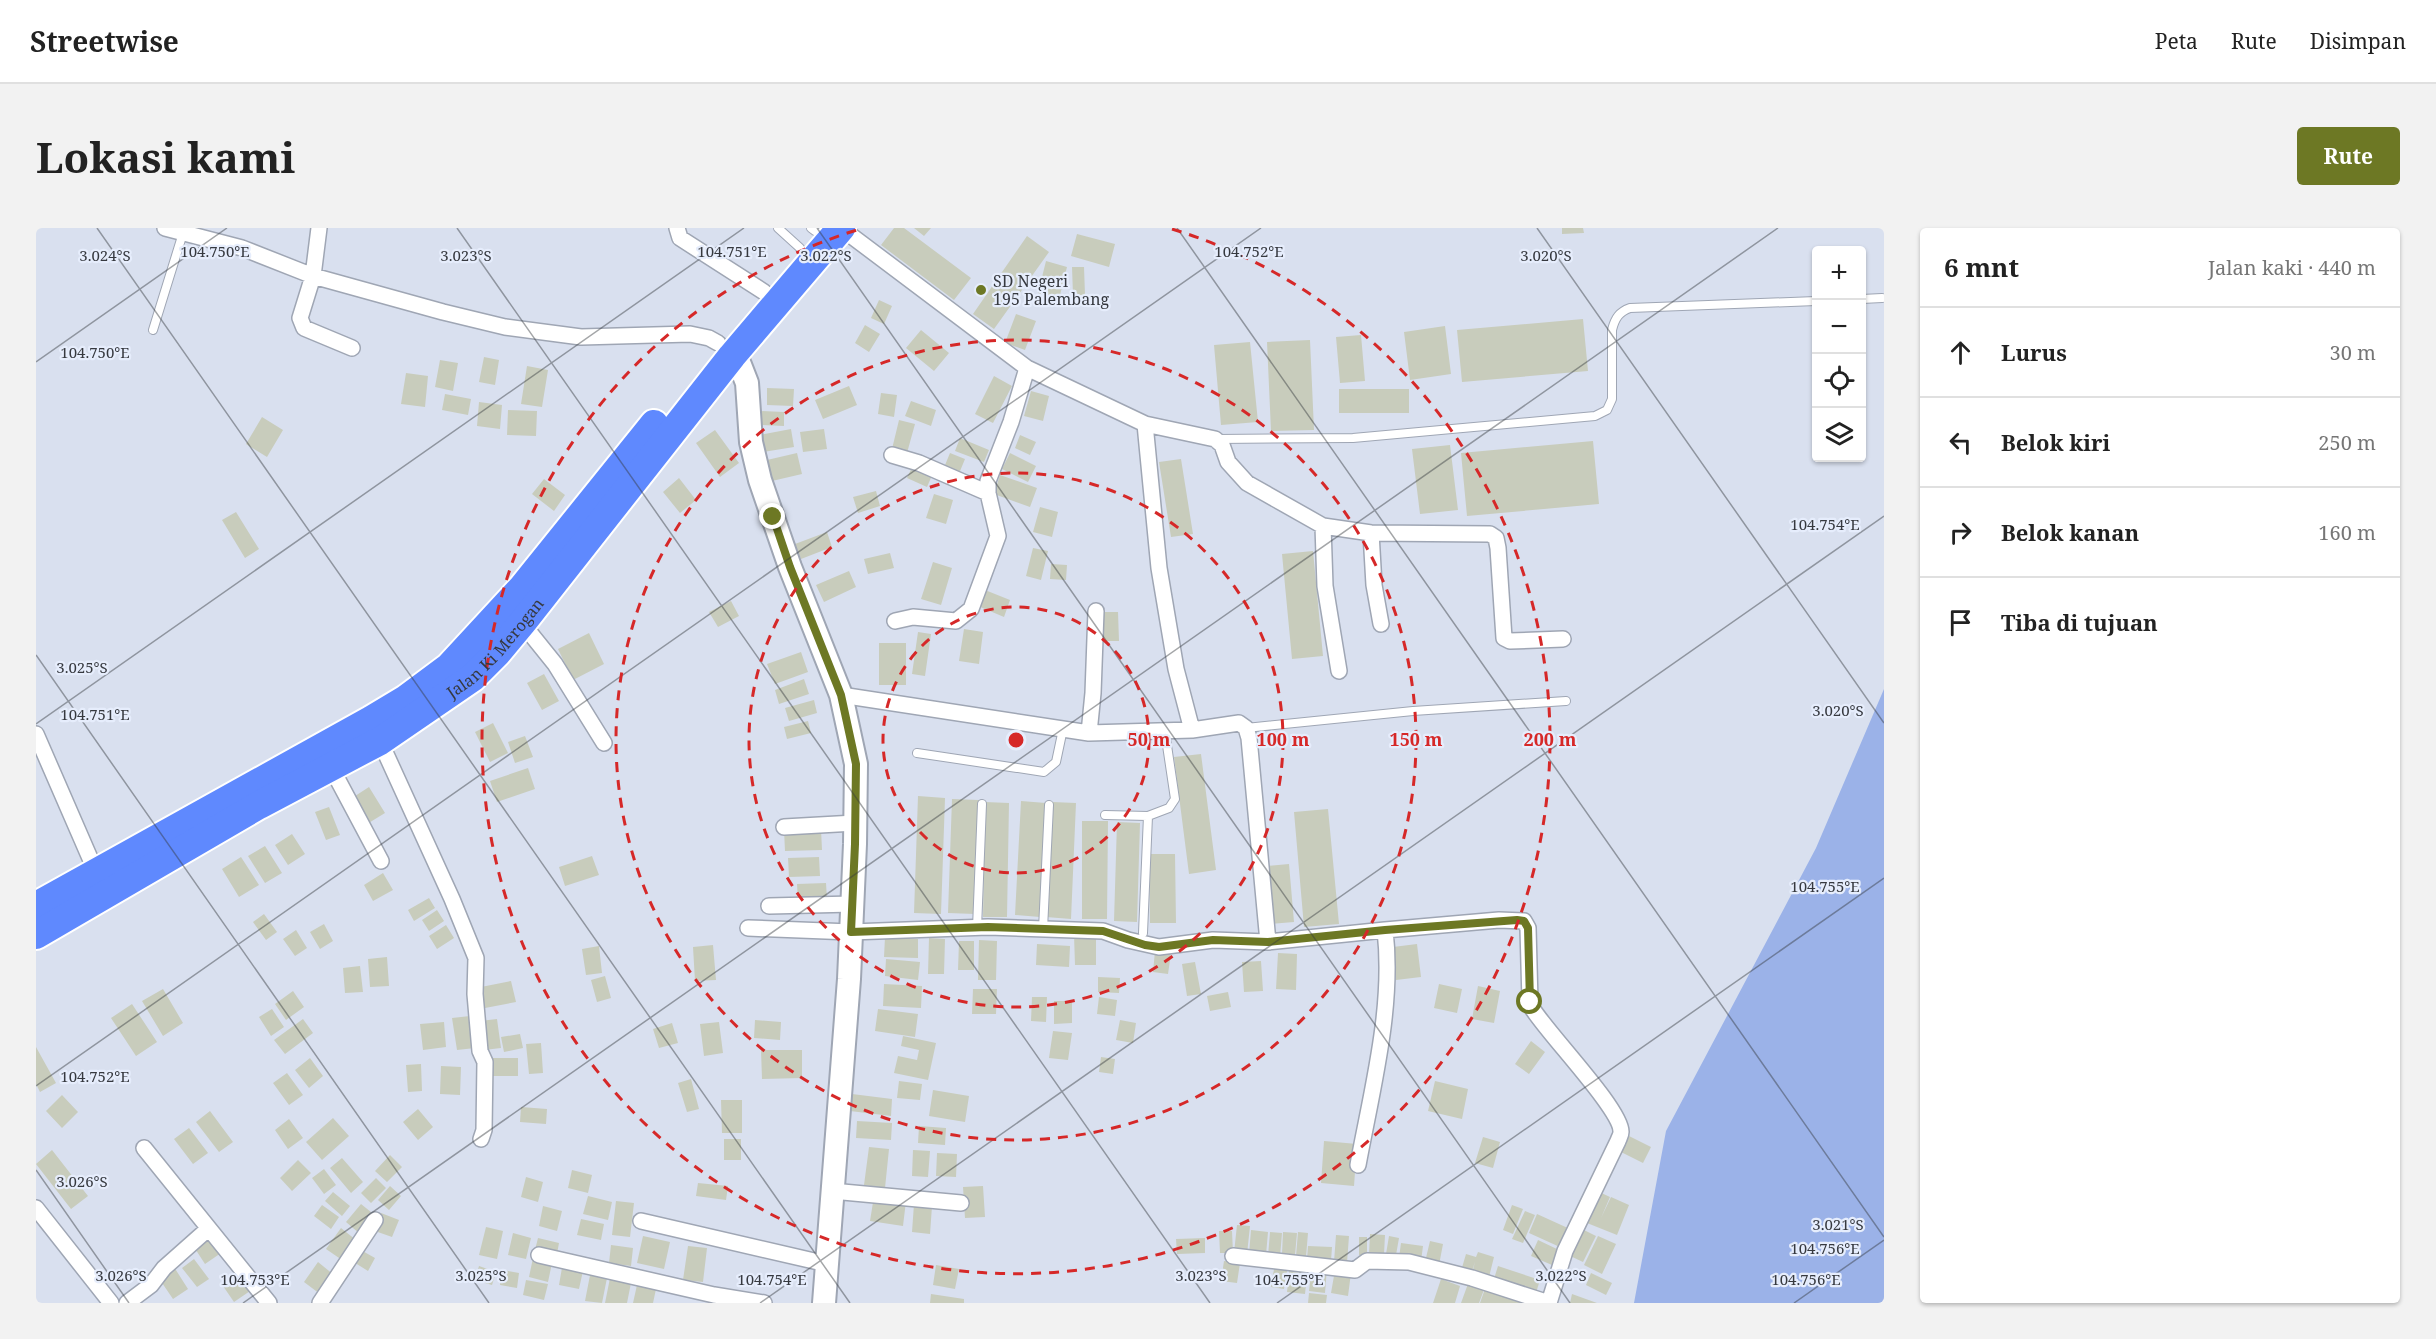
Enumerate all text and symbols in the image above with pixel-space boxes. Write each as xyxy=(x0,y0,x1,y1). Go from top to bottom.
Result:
text: Streetwise xyxy=(30,22,179,60)
text: Peta xyxy=(2155,27,2198,55)
text: Rute xyxy=(2231,27,2277,55)
text: Disimpan xyxy=(2310,27,2406,55)
button: Rute xyxy=(2297,127,2400,185)
text: Lokasi kami xyxy=(36,128,295,185)
text: 104.750°E xyxy=(180,241,250,261)
text: 104.751°E xyxy=(697,241,767,261)
text: 104.752°E xyxy=(1214,241,1284,261)
text: 3.024°S xyxy=(79,245,131,265)
text: 3.023°S xyxy=(440,245,492,265)
text: 3.022°S xyxy=(800,245,852,265)
text: 3.020°S xyxy=(1520,245,1572,265)
map controls xyxy=(1812,246,1866,462)
button: + xyxy=(1812,246,1866,300)
text: 6 mnt xyxy=(1944,249,2019,285)
text: Jalan kaki · 440 m xyxy=(2208,254,2376,281)
place label: SD Negeri 195 Palembang xyxy=(993,270,1109,310)
marker: SD Negeri 195 Palembang xyxy=(974,283,988,297)
button: − xyxy=(1812,300,1866,354)
icon: ahead xyxy=(1944,336,1977,369)
text: Lurus xyxy=(2001,337,2067,367)
text: 30 m xyxy=(2330,339,2376,366)
text: 104.750°E xyxy=(60,342,130,362)
button: locate xyxy=(1812,354,1866,408)
button: layers xyxy=(1812,408,1866,462)
icon: left xyxy=(1944,426,1977,459)
text: Belok kiri xyxy=(2001,427,2110,457)
text: 250 m xyxy=(2318,429,2376,456)
route end xyxy=(759,503,785,529)
text: 104.754°E xyxy=(1790,514,1860,534)
icon: right xyxy=(1944,516,1977,549)
text: Belok kanan xyxy=(2001,517,2139,547)
text: 160 m xyxy=(2318,519,2376,546)
street label: Jalan Ki Merogan xyxy=(441,593,549,704)
icon: arrive xyxy=(1944,606,1977,639)
text: Tiba di tujuan xyxy=(2001,607,2158,637)
text: 3.025°S xyxy=(56,657,108,677)
text: 3.020°S xyxy=(1812,700,1864,720)
text: 104.751°E xyxy=(60,704,130,724)
text: 50 m xyxy=(1128,727,1171,751)
text: 100 m xyxy=(1257,727,1310,751)
text: 150 m xyxy=(1390,727,1443,751)
text: 200 m xyxy=(1524,727,1577,751)
centre of rings xyxy=(1006,730,1026,750)
text: 104.755°E xyxy=(1790,876,1860,896)
route start xyxy=(1516,988,1542,1014)
text: 104.752°E xyxy=(60,1066,130,1086)
text: 3.026°S xyxy=(56,1171,108,1191)
text: 3.021°S xyxy=(1812,1214,1864,1234)
text: 104.756°E xyxy=(1790,1238,1860,1258)
text: 3.026°S xyxy=(95,1265,147,1285)
text: 3.025°S xyxy=(455,1265,507,1285)
text: 3.023°S xyxy=(1175,1265,1227,1285)
text: 3.022°S xyxy=(1535,1265,1587,1285)
text: 104.753°E xyxy=(220,1269,290,1289)
text: 104.754°E xyxy=(737,1269,807,1289)
text: 104.755°E xyxy=(1254,1269,1324,1289)
text: 104.756°E xyxy=(1771,1269,1841,1289)

